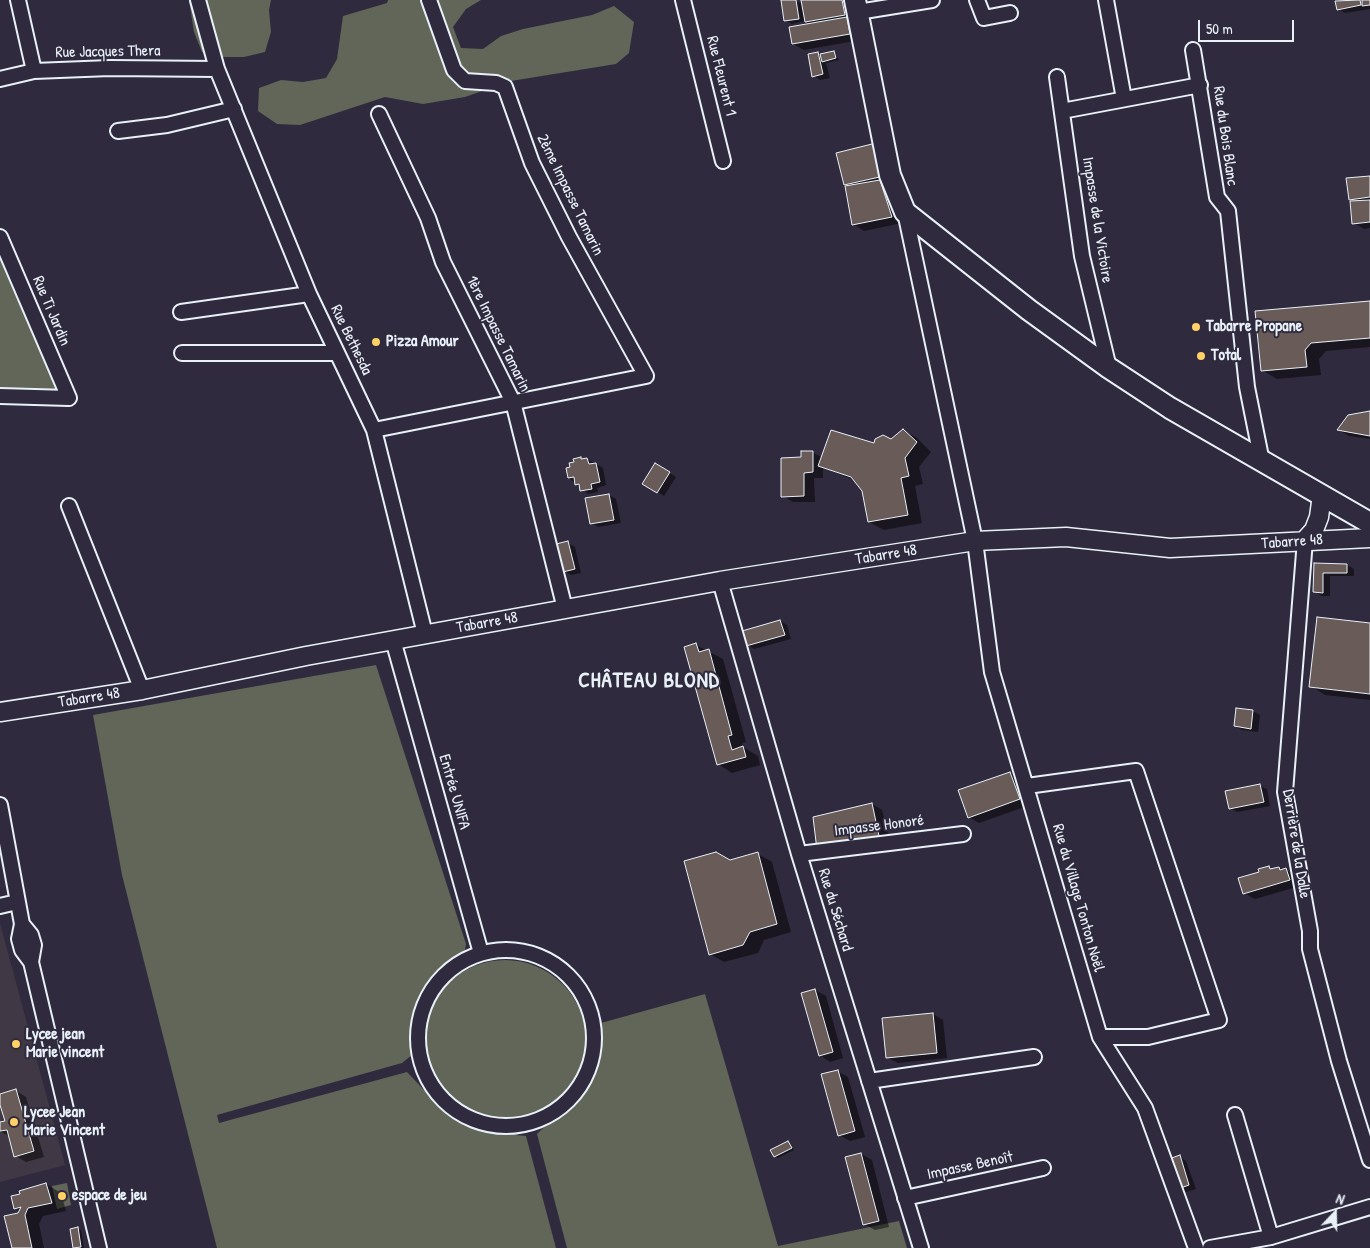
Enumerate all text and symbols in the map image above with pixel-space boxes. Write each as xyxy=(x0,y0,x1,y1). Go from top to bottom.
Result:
scale bar xyxy=(1200,10,1296,42)
text: 50 m xyxy=(1206,18,1233,39)
street label: Rue Fleurent 1 xyxy=(702,34,740,118)
street label: Rue Jacques Thera xyxy=(55,41,161,63)
street label: Rue du Bois Blanc xyxy=(1209,85,1241,187)
street label: 2ème Impasse Tamarin xyxy=(532,131,608,259)
street label: Impasse de la Victoire xyxy=(1078,156,1116,284)
street label: Rue Ti Jardin xyxy=(28,273,74,349)
street label: 1ère Impasse Tamarin xyxy=(462,273,534,395)
street label: Rue Bethesda xyxy=(326,302,376,378)
place label: Tabarre Propane xyxy=(1206,317,1302,337)
marker: Tabarre Propane xyxy=(1190,321,1202,333)
place label: Pizza Amour xyxy=(386,332,459,352)
marker: Pizza Amour xyxy=(370,336,382,348)
place label: Total xyxy=(1211,346,1241,366)
marker: Total xyxy=(1195,350,1207,362)
street label: Tabarre 48 xyxy=(1260,530,1324,554)
street label: Tabarre 48 xyxy=(854,541,918,569)
street label: Tabarre 48 xyxy=(455,608,519,638)
district label: CHÂTEAU BLOND xyxy=(577,668,721,694)
street label: Tabarre 48 xyxy=(57,684,121,712)
street label: Entrée UNIFA xyxy=(434,752,474,832)
street label: Derrière de la Dalle xyxy=(1278,788,1314,900)
street label: Impasse Honoré xyxy=(833,811,925,841)
street label: Rue du Village Tonton Noël xyxy=(1048,822,1108,974)
street label: Rue du Séchard xyxy=(813,866,857,954)
place label: Lycee jean Marie vincent xyxy=(26,1025,104,1063)
marker: Lycee jean Marie vincent xyxy=(10,1038,22,1050)
place label: Lycee Jean Marie Vincent xyxy=(24,1103,105,1141)
marker: Lycee Jean Marie Vincent xyxy=(8,1116,20,1128)
street label: Impasse Benoît xyxy=(925,1148,1015,1184)
place label: espace de jeu xyxy=(72,1186,147,1206)
north arrow xyxy=(1310,1188,1360,1238)
text: N xyxy=(1334,1188,1347,1209)
marker: espace de jeu xyxy=(56,1190,68,1202)

